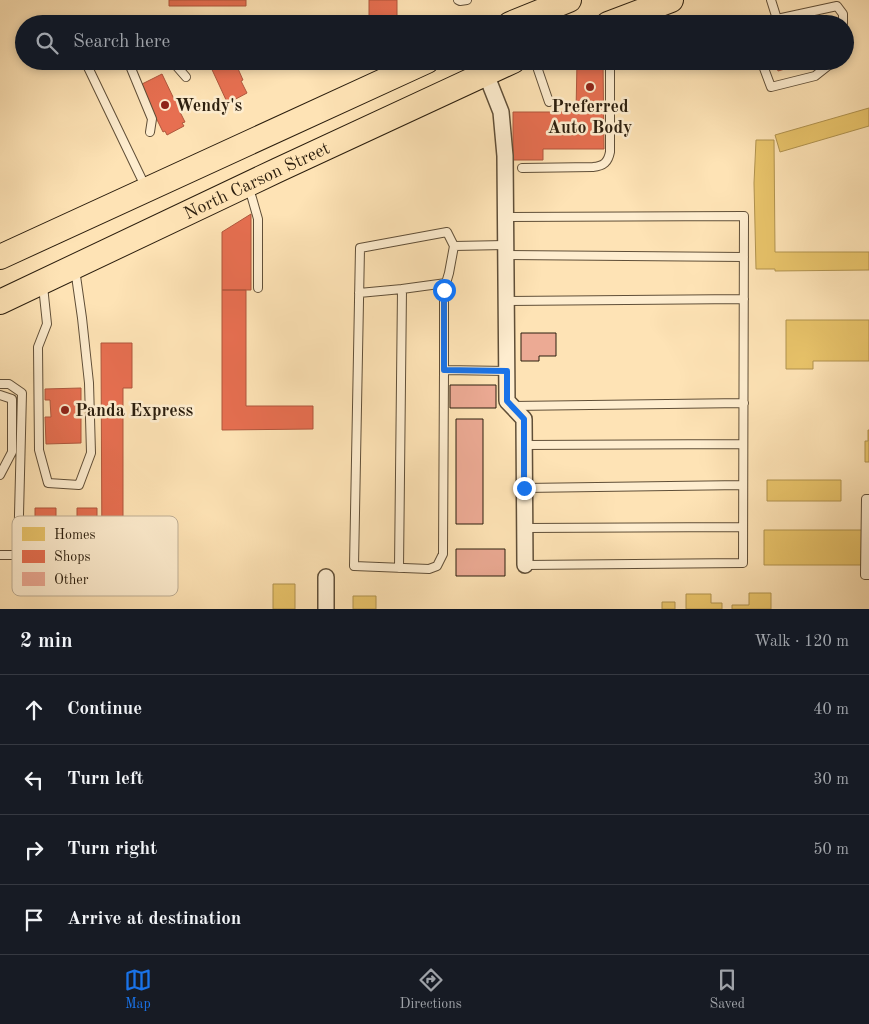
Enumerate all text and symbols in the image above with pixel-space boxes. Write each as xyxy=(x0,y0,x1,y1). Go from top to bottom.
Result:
search box xyxy=(15,15,854,70)
icon: search xyxy=(33,29,61,57)
text: Search here xyxy=(73,33,170,52)
marker: Preferred Auto Body xyxy=(584,81,596,93)
place label: Wendy's xyxy=(175,97,243,115)
place label: Preferred Auto Body xyxy=(547,98,633,137)
marker: Wendy's xyxy=(159,99,171,111)
street label: North Carson Street xyxy=(181,139,333,223)
route start xyxy=(433,279,456,302)
place label: Panda Express xyxy=(75,402,193,420)
marker: Panda Express xyxy=(59,404,71,416)
route end xyxy=(513,477,536,500)
legend xyxy=(12,516,178,596)
text: Homes xyxy=(54,528,96,542)
text: Shops xyxy=(54,550,91,564)
text: Other xyxy=(54,573,89,587)
text: 2 min xyxy=(20,631,73,652)
text: Walk · 120 m xyxy=(754,634,849,650)
icon: ahead xyxy=(20,696,48,724)
text: Continue xyxy=(67,700,142,719)
text: 40 m xyxy=(813,702,849,718)
icon: left xyxy=(20,766,48,794)
text: Turn left xyxy=(67,770,144,789)
text: 30 m xyxy=(813,772,849,788)
icon: right xyxy=(20,836,48,864)
text: Turn right xyxy=(67,840,157,859)
text: 50 m xyxy=(813,842,849,858)
icon: arrive xyxy=(20,906,48,934)
text: Arrive at destination xyxy=(67,910,241,929)
tab: Map xyxy=(124,966,152,1013)
tab: Directions xyxy=(400,966,462,1013)
tab: Saved xyxy=(709,966,745,1013)

